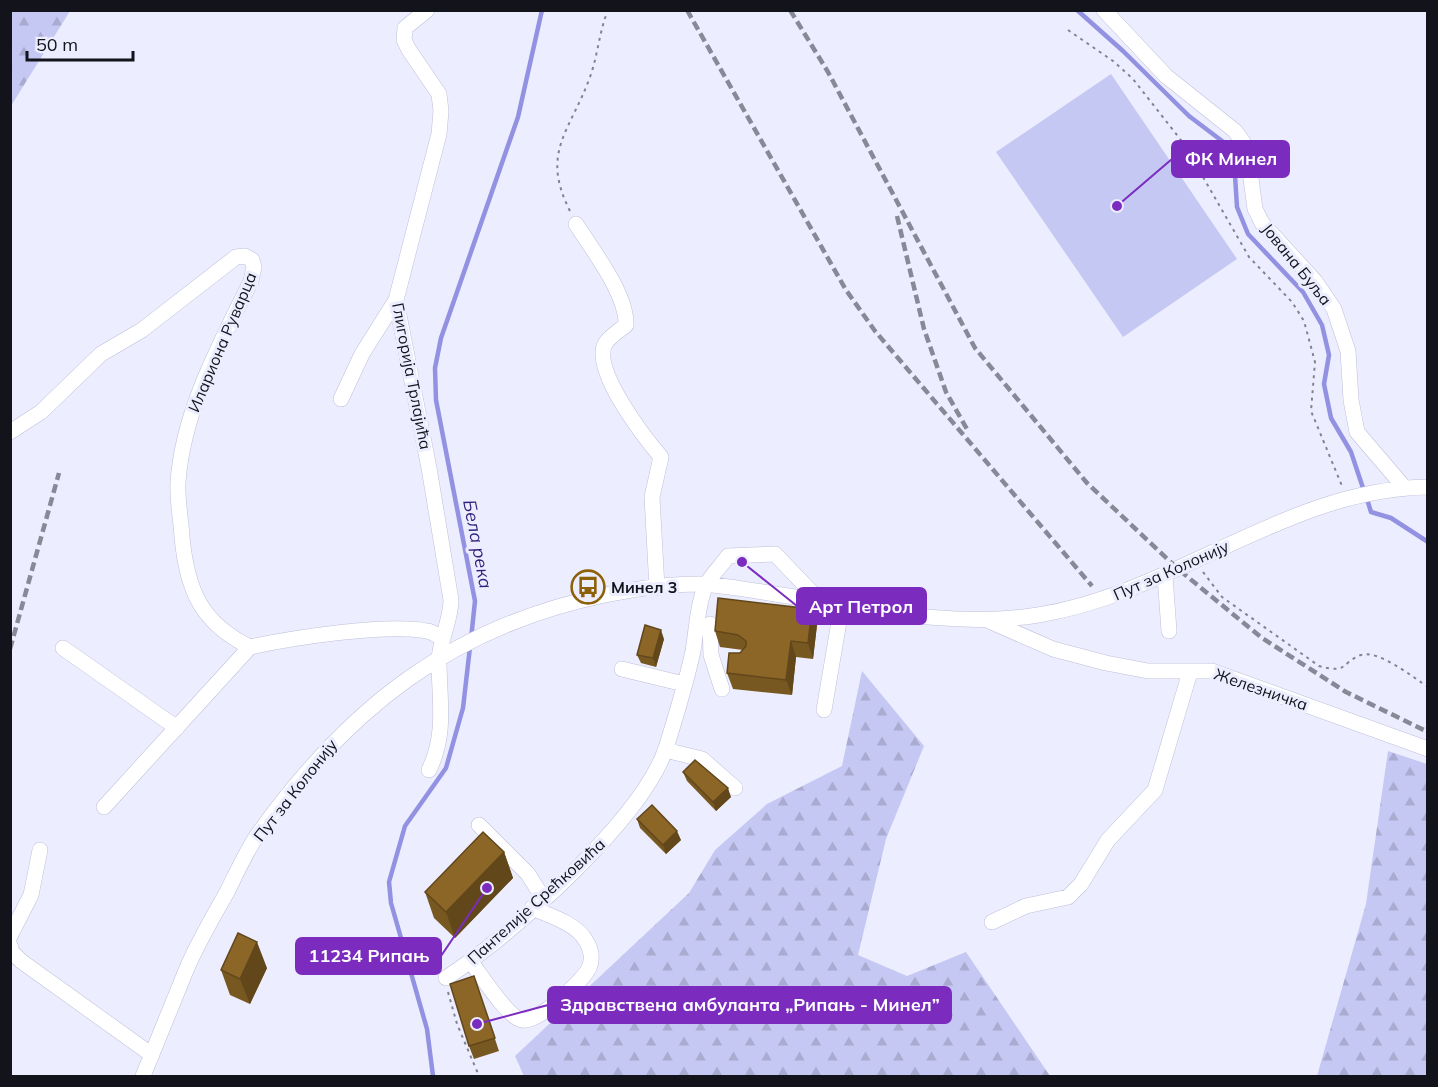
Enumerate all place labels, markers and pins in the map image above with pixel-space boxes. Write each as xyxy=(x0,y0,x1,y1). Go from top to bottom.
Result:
callout: ФК Минел xyxy=(1172,141,1289,177)
bus stop icon: Минел 3 xyxy=(570,569,606,605)
place label: Минел 3 xyxy=(611,577,677,597)
callout: Арт Петрол xyxy=(797,588,926,624)
callout: 11234 Рипањ xyxy=(296,938,441,974)
callout: Здравствена амбуланта „Рипањ - Минел” xyxy=(548,987,951,1023)

